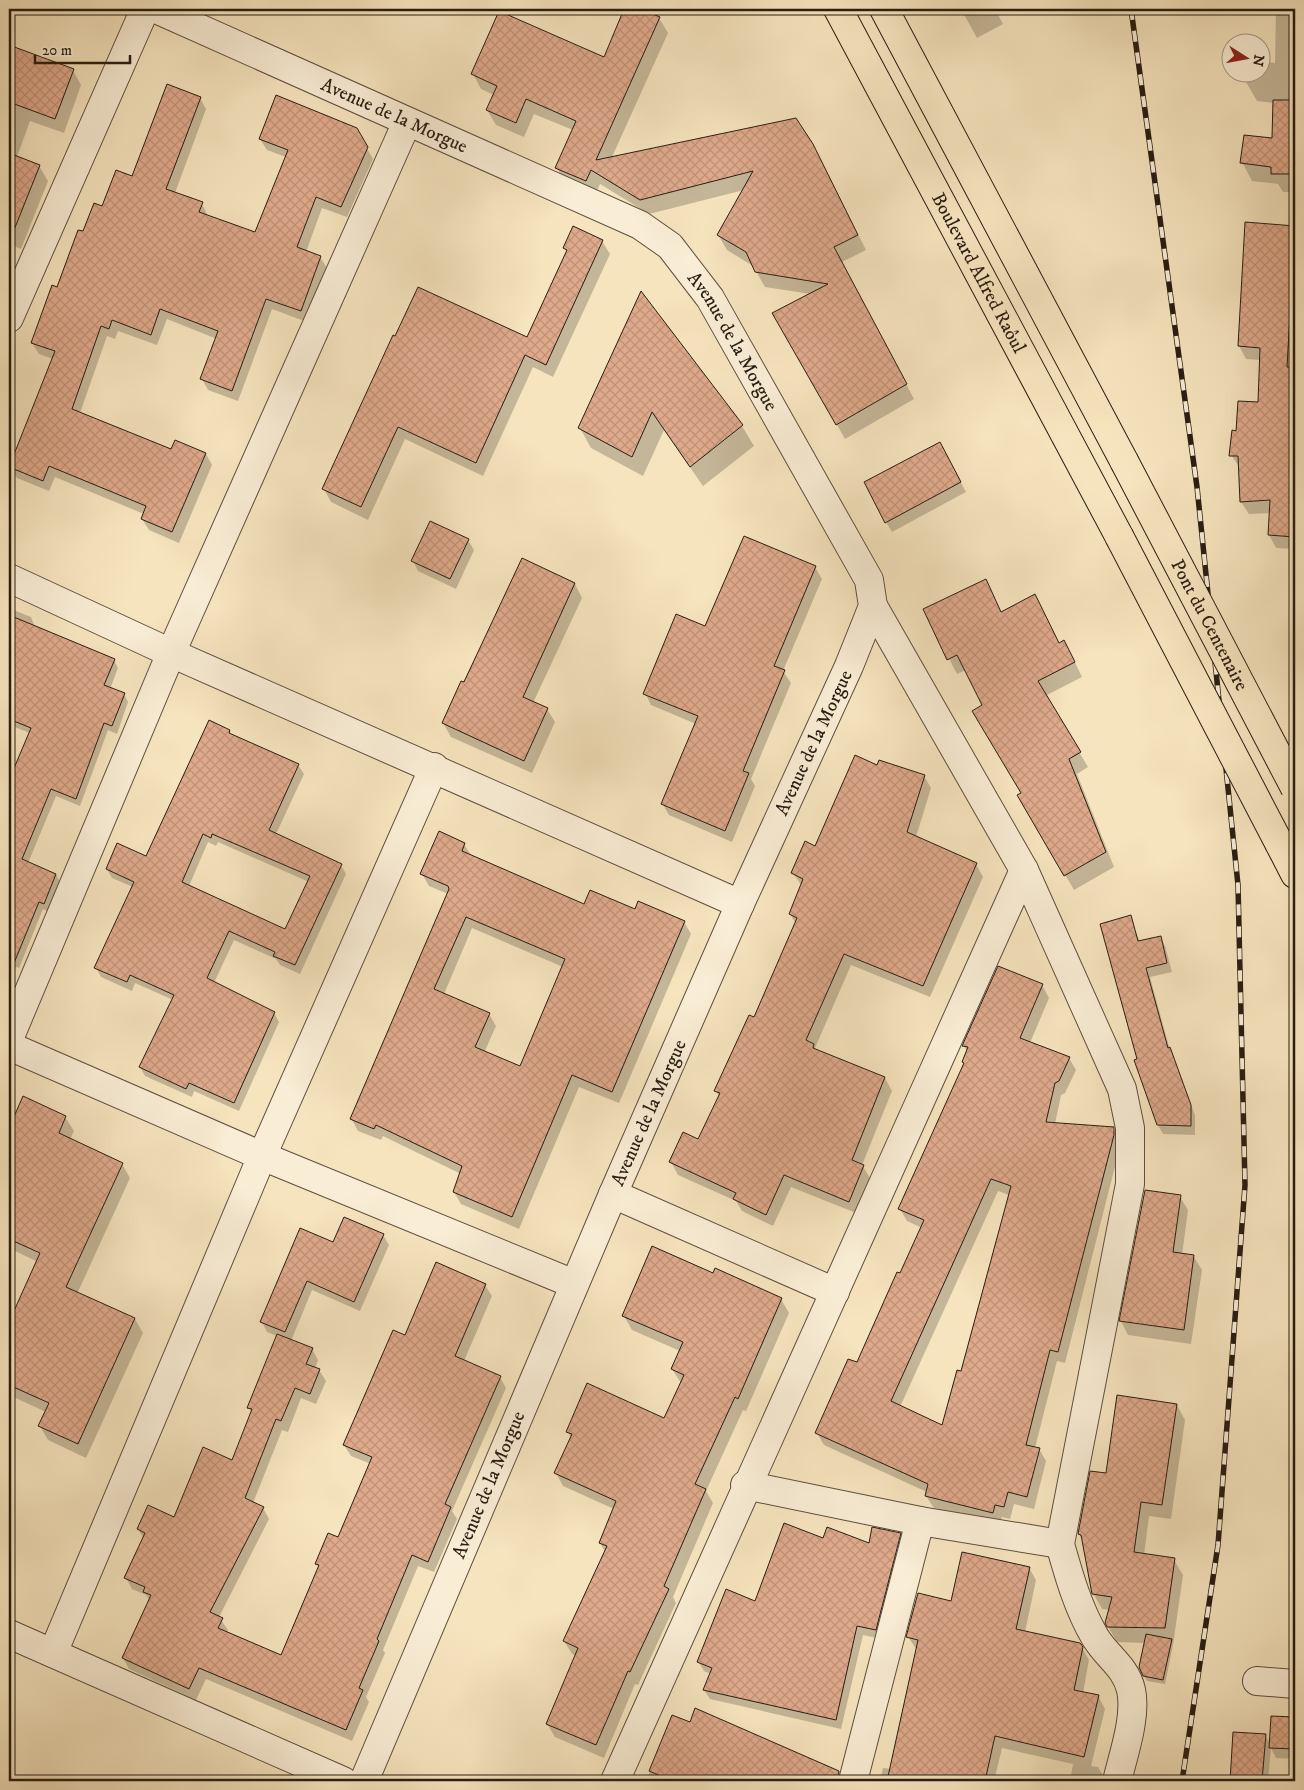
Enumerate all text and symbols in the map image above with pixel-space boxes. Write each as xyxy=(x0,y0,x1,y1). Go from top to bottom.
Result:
scale bar xyxy=(35,32,130,64)
north arrow xyxy=(1222,32,1272,82)
text: 20 m xyxy=(42,41,72,60)
text: N xyxy=(1248,53,1268,68)
street label: Avenue de la Morgue xyxy=(318,73,471,158)
street label: Boulevard Alfred Raôul xyxy=(927,189,1031,357)
street label: Avenue de la Morgue xyxy=(682,267,783,415)
street label: Pont du Centenaire xyxy=(1166,555,1254,695)
street label: Avenue de la Morgue xyxy=(770,667,858,819)
street label: Avenue de la Morgue xyxy=(606,1036,692,1190)
street label: Avenue de la Morgue xyxy=(448,1408,530,1562)

